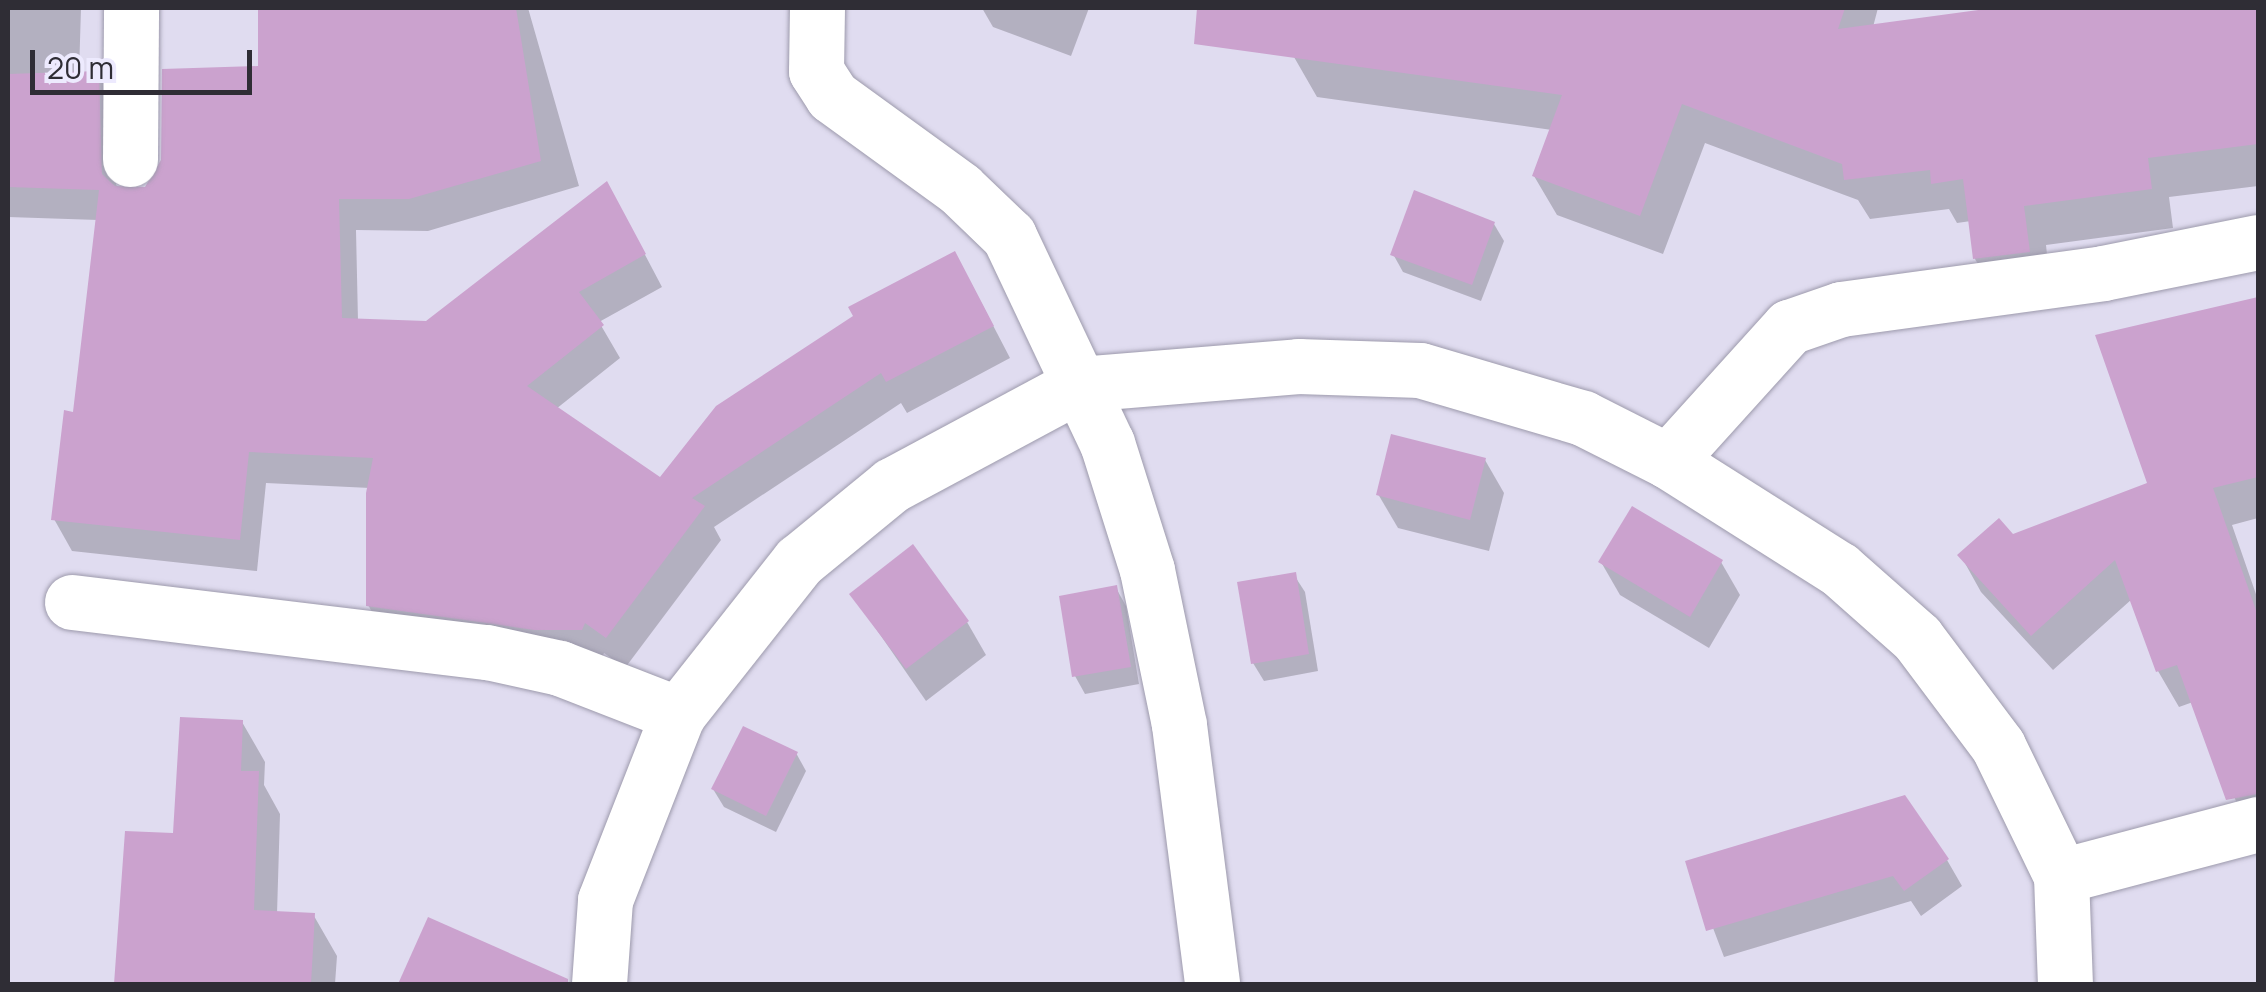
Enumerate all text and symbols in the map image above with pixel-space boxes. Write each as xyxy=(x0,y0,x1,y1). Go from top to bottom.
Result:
scale bar xyxy=(35,30,258,92)
text: 20 m xyxy=(47,47,114,88)

